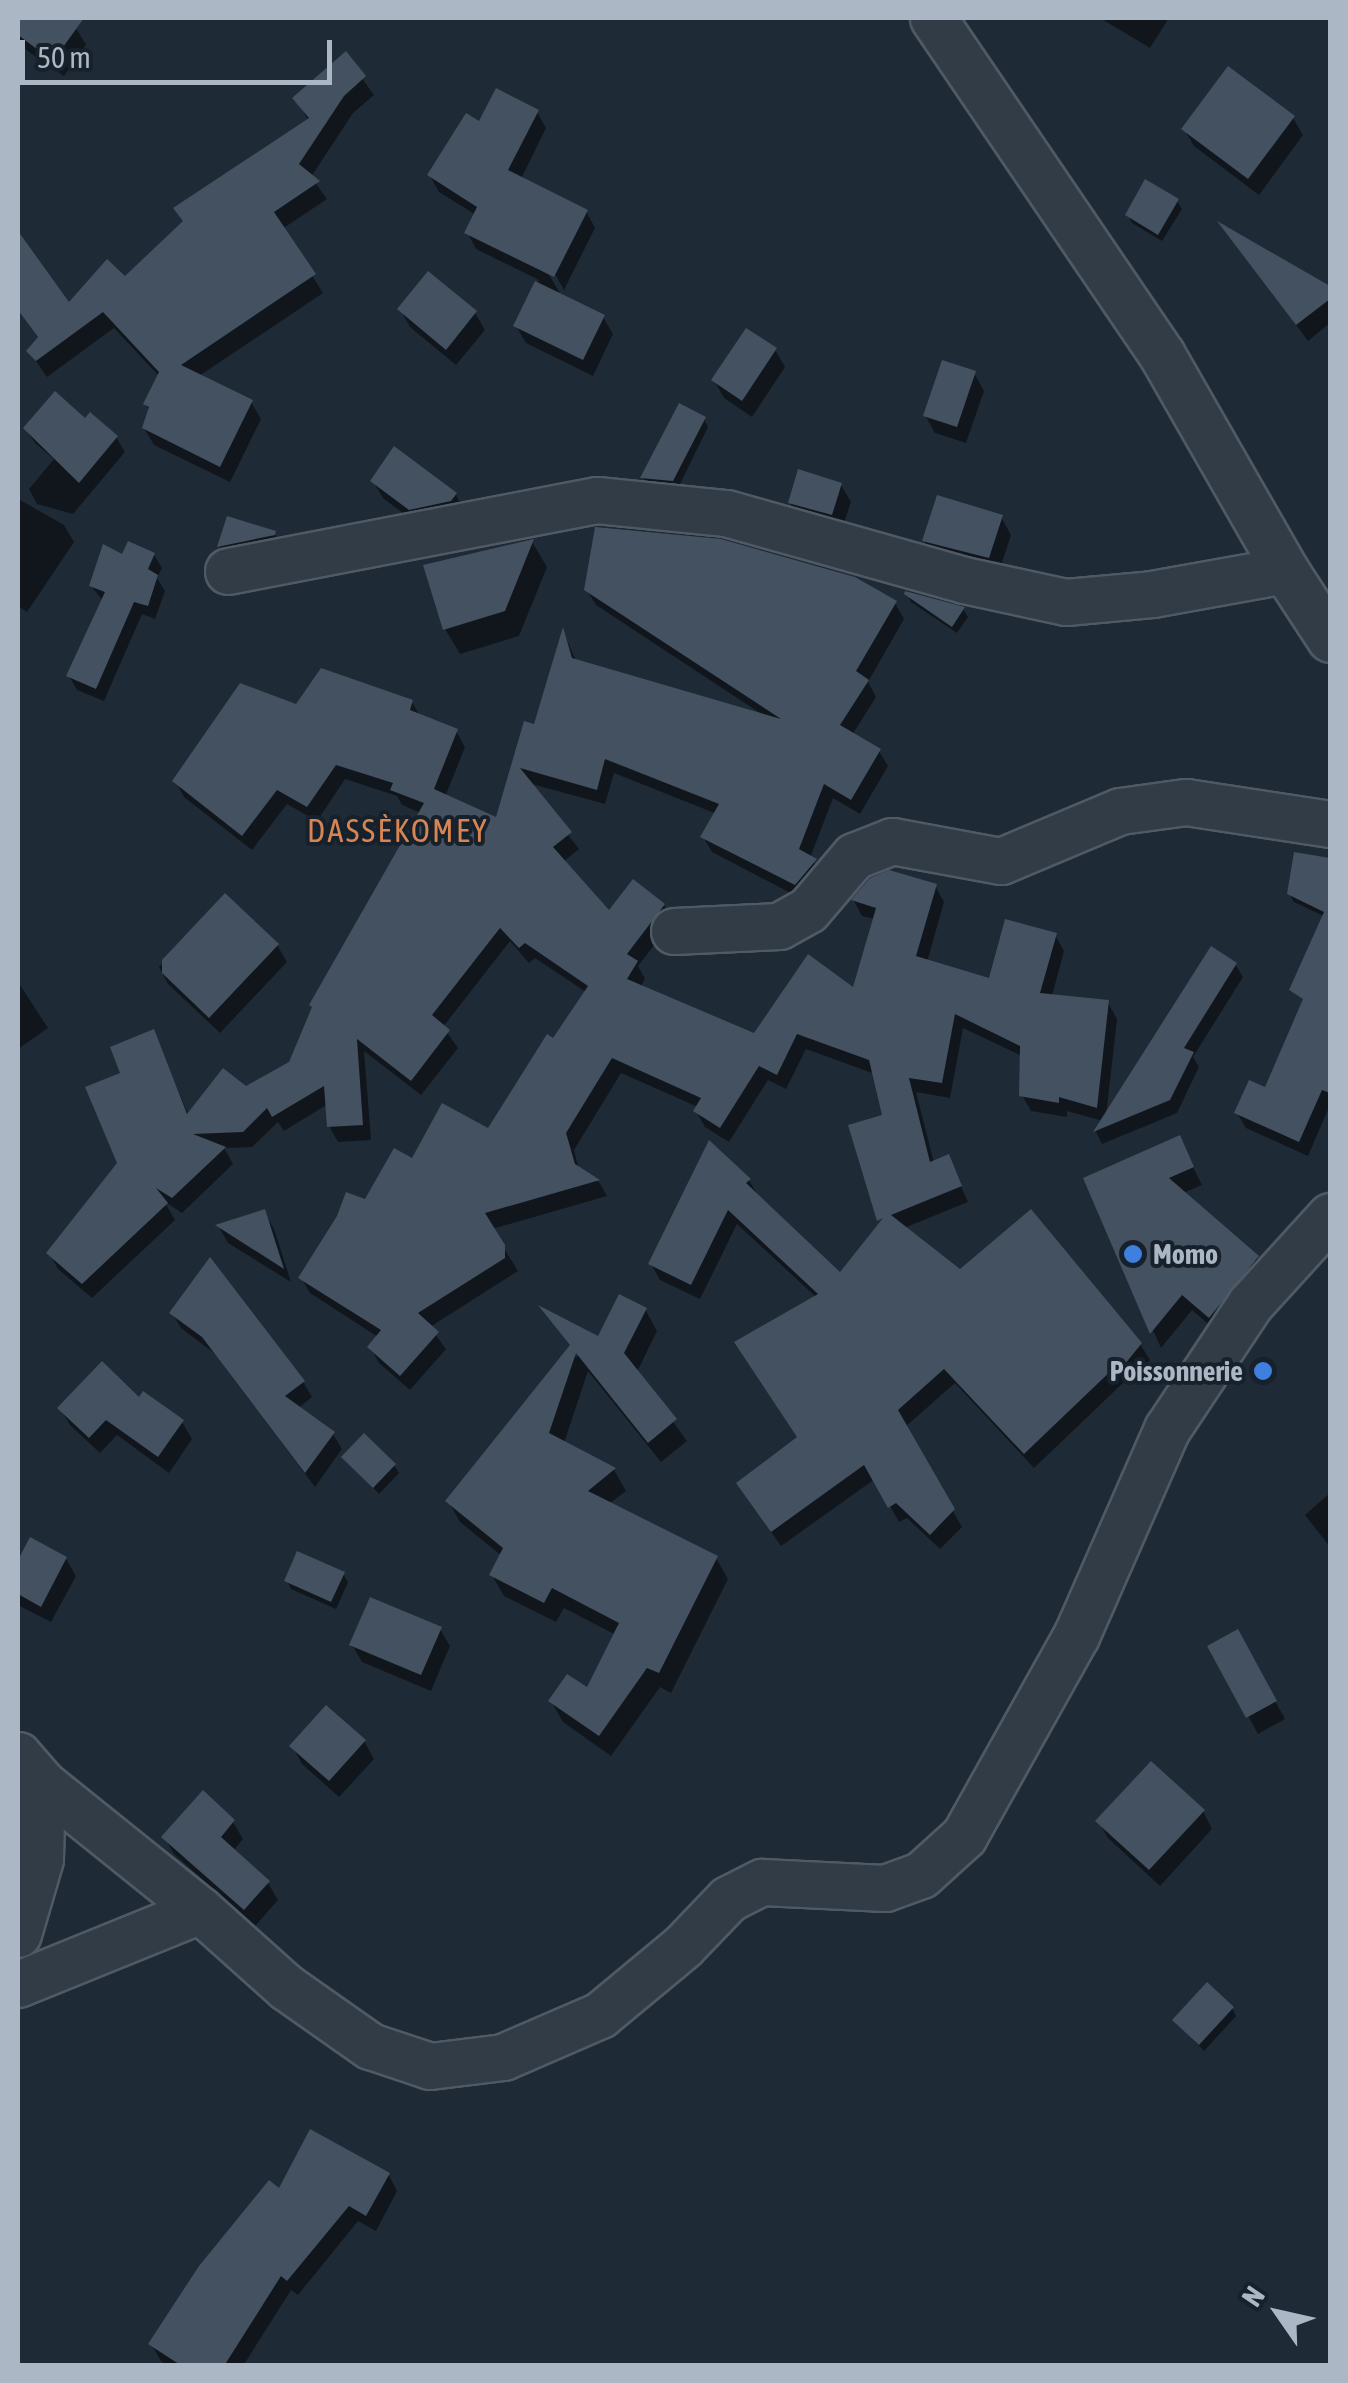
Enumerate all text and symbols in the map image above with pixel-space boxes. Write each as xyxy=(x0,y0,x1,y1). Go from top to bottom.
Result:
scale bar xyxy=(25,20,338,82)
text: 50 m xyxy=(37,40,91,74)
district label: DASSÈKOMEY xyxy=(307,812,489,850)
place label: Momo xyxy=(1153,1237,1218,1271)
marker: Momo xyxy=(1122,1243,1144,1265)
place label: Poissonnerie xyxy=(1110,1354,1243,1388)
marker: Poissonnerie xyxy=(1252,1360,1274,1382)
north arrow xyxy=(1228,2263,1328,2363)
text: N xyxy=(1235,2280,1271,2312)

